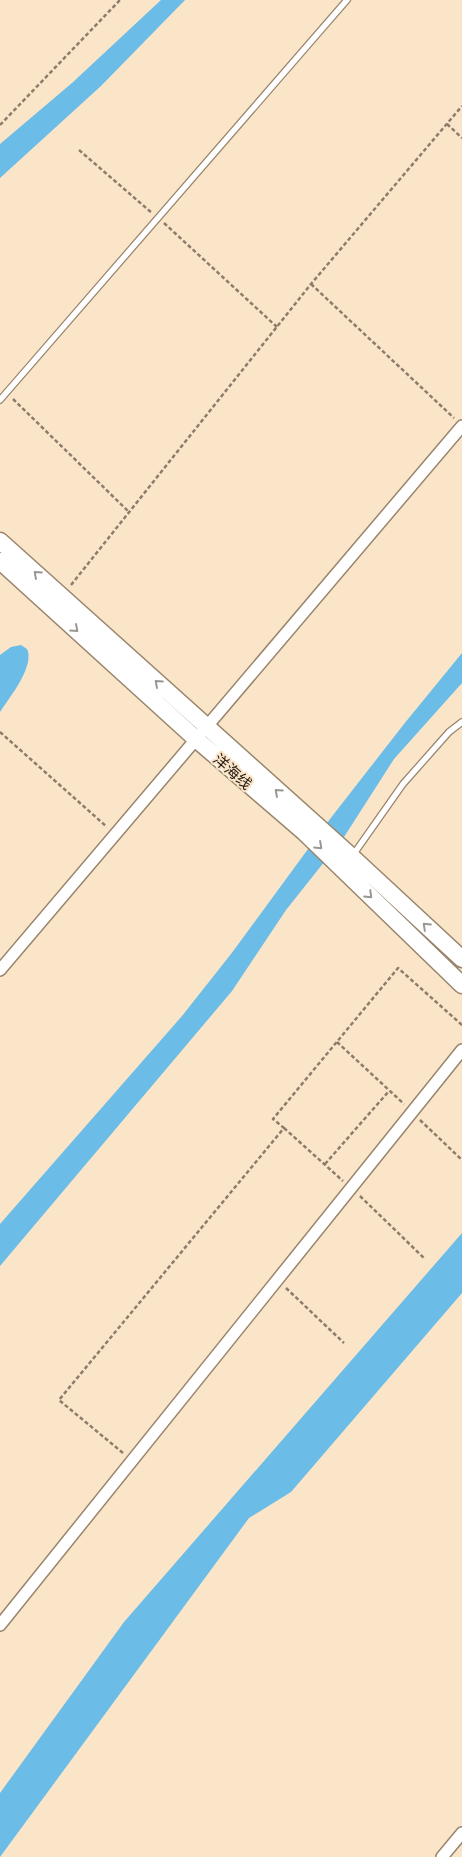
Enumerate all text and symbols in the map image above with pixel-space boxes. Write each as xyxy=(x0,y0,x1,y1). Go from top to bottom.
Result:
one-way arrow xyxy=(34,571,43,580)
one-way arrow xyxy=(69,623,78,632)
one-way arrow xyxy=(154,680,163,689)
street label: 洋海线 xyxy=(209,749,257,793)
one-way arrow xyxy=(275,789,284,798)
one-way arrow xyxy=(314,840,323,849)
one-way arrow xyxy=(364,889,373,898)
one-way arrow xyxy=(423,923,432,932)

